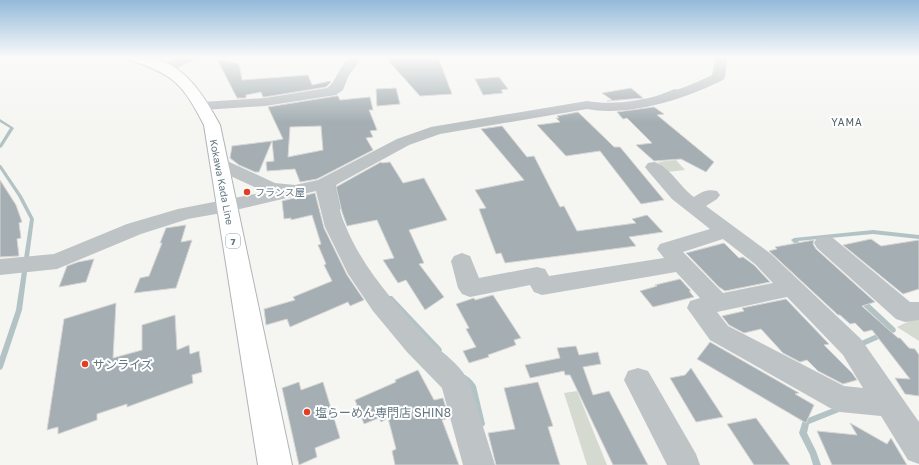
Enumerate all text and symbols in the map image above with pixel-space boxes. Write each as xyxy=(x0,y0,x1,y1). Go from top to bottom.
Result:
district label: YAMA xyxy=(831,116,863,128)
street label: Kokawa Kada Line xyxy=(208,138,236,226)
place label: フランス屋 xyxy=(255,186,305,198)
marker: フランス屋 xyxy=(242,187,252,197)
road number: 7 xyxy=(226,234,240,248)
place label: サンライズ xyxy=(93,357,153,372)
marker: サンライズ xyxy=(80,359,90,369)
place label: 塩らーめん専門店 SHIN8 xyxy=(315,405,451,420)
marker: 塩らーめん専門店 SHIN8 xyxy=(302,407,312,417)

